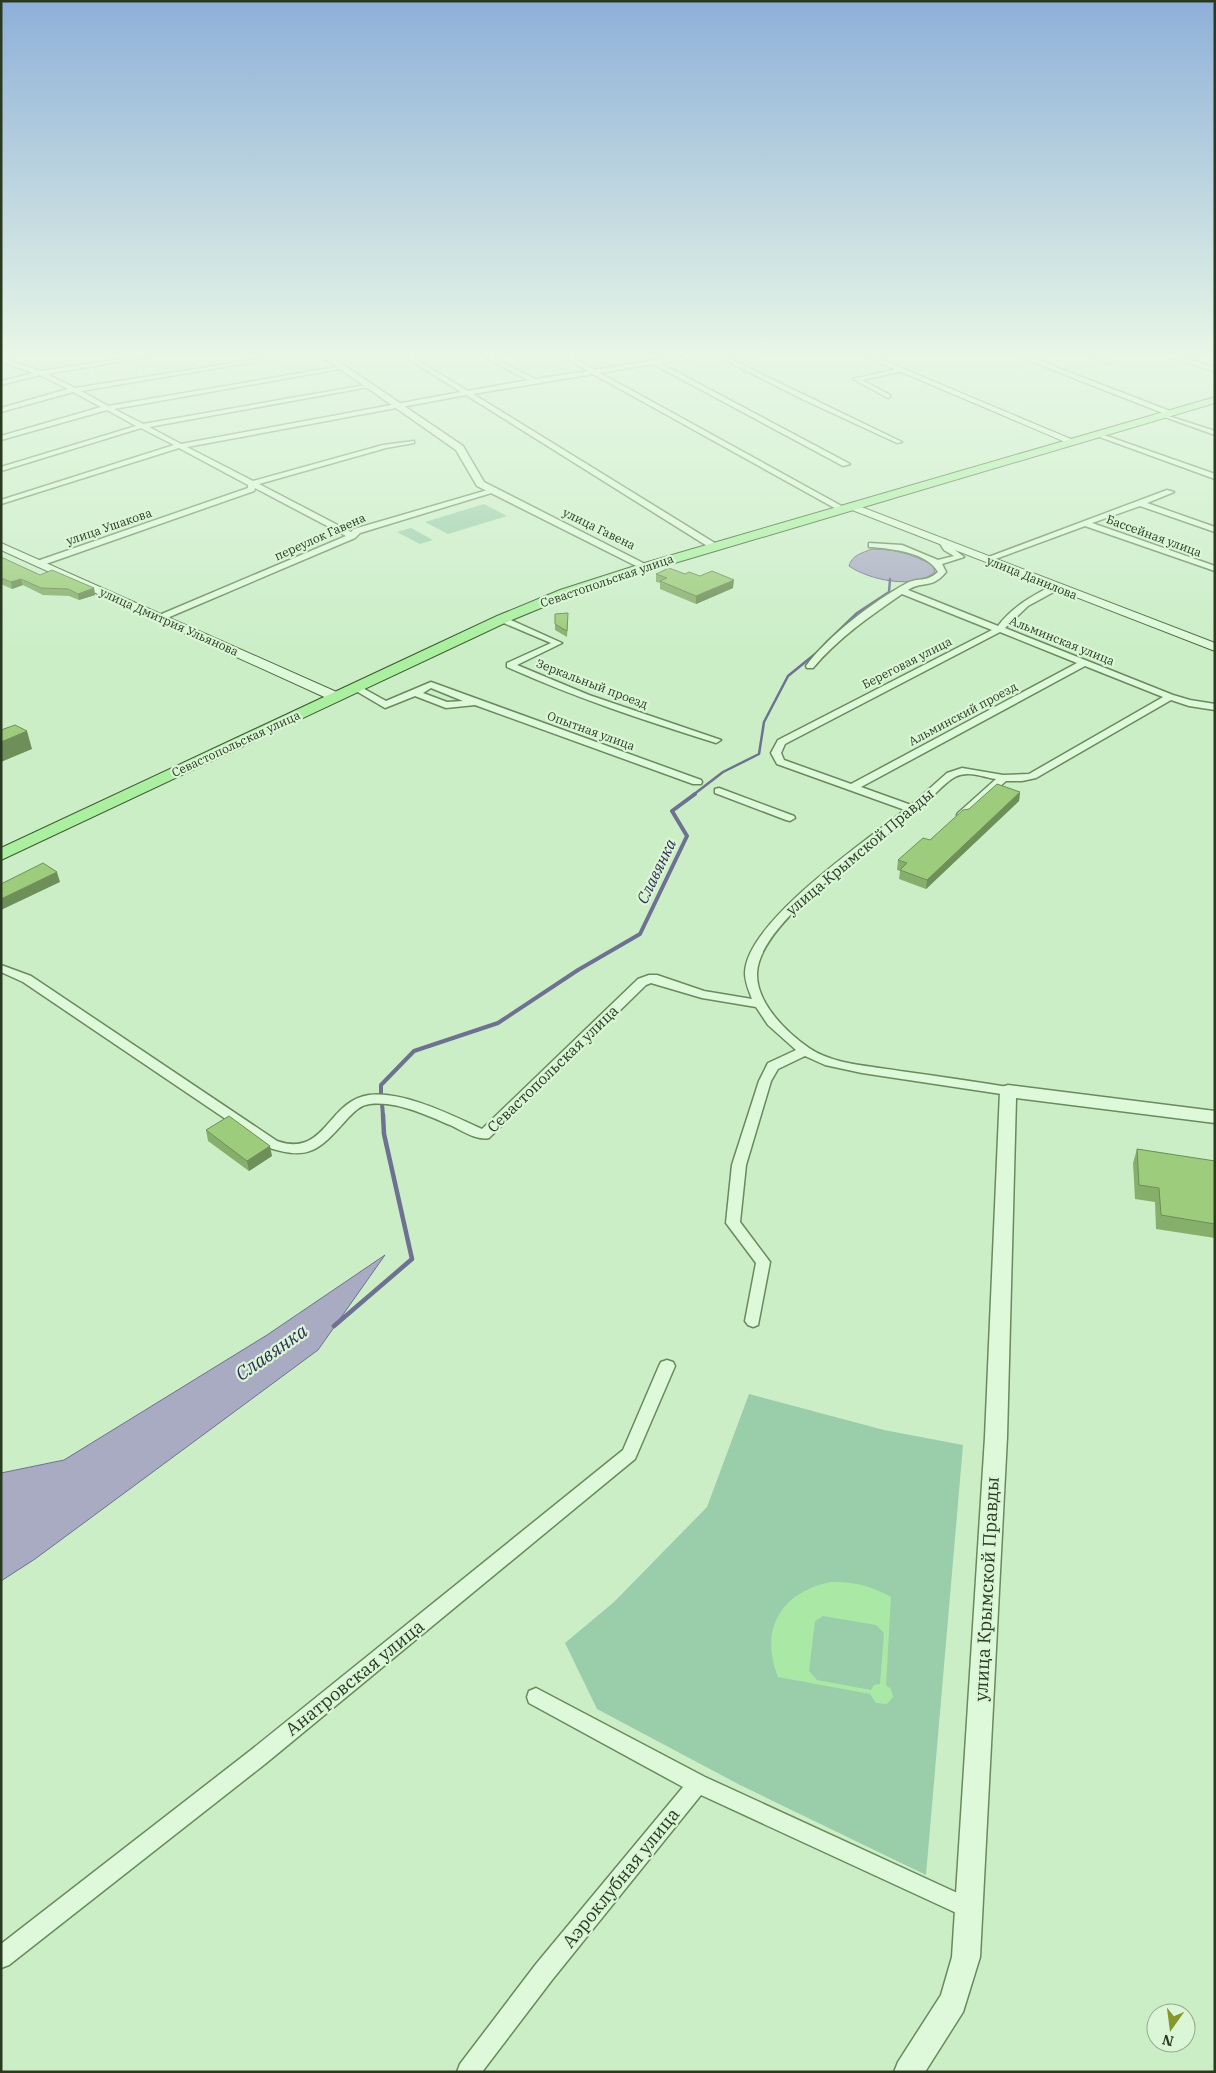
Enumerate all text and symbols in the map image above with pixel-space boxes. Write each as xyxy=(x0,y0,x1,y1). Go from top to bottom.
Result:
street label: улица Ушакова xyxy=(64,505,154,548)
street label: улица Гавена xyxy=(561,505,638,553)
street label: переулок Гавена xyxy=(272,510,368,563)
street label: Бассейная улица xyxy=(1105,511,1204,560)
street label: Севастопольская улица xyxy=(538,550,676,610)
street label: улица Данилова xyxy=(985,553,1080,603)
street label: улица Дмитрия Ульянова xyxy=(98,584,241,659)
street label: Альминская улица xyxy=(1007,613,1117,669)
street label: Береговая улица xyxy=(859,633,955,692)
street label: Зеркальный проезд xyxy=(534,655,650,712)
street label: Альминский проезд xyxy=(906,679,1020,749)
street label: Севастопольская улица xyxy=(169,707,303,780)
street label: Опытная улица xyxy=(545,708,637,753)
street label: улица Крымской Правды xyxy=(782,784,938,919)
water label: Славянка xyxy=(632,835,680,907)
street label: Севастопольская улица xyxy=(483,1001,622,1136)
water label: Славянка xyxy=(230,1318,312,1386)
street label: улица Крымской Правды xyxy=(969,1476,1004,1702)
street label: Анатровская улица xyxy=(281,1614,429,1741)
street label: Аэроклубная улица xyxy=(557,1803,684,1952)
north arrow xyxy=(1146,2003,1196,2053)
text: N xyxy=(1160,2031,1175,2051)

